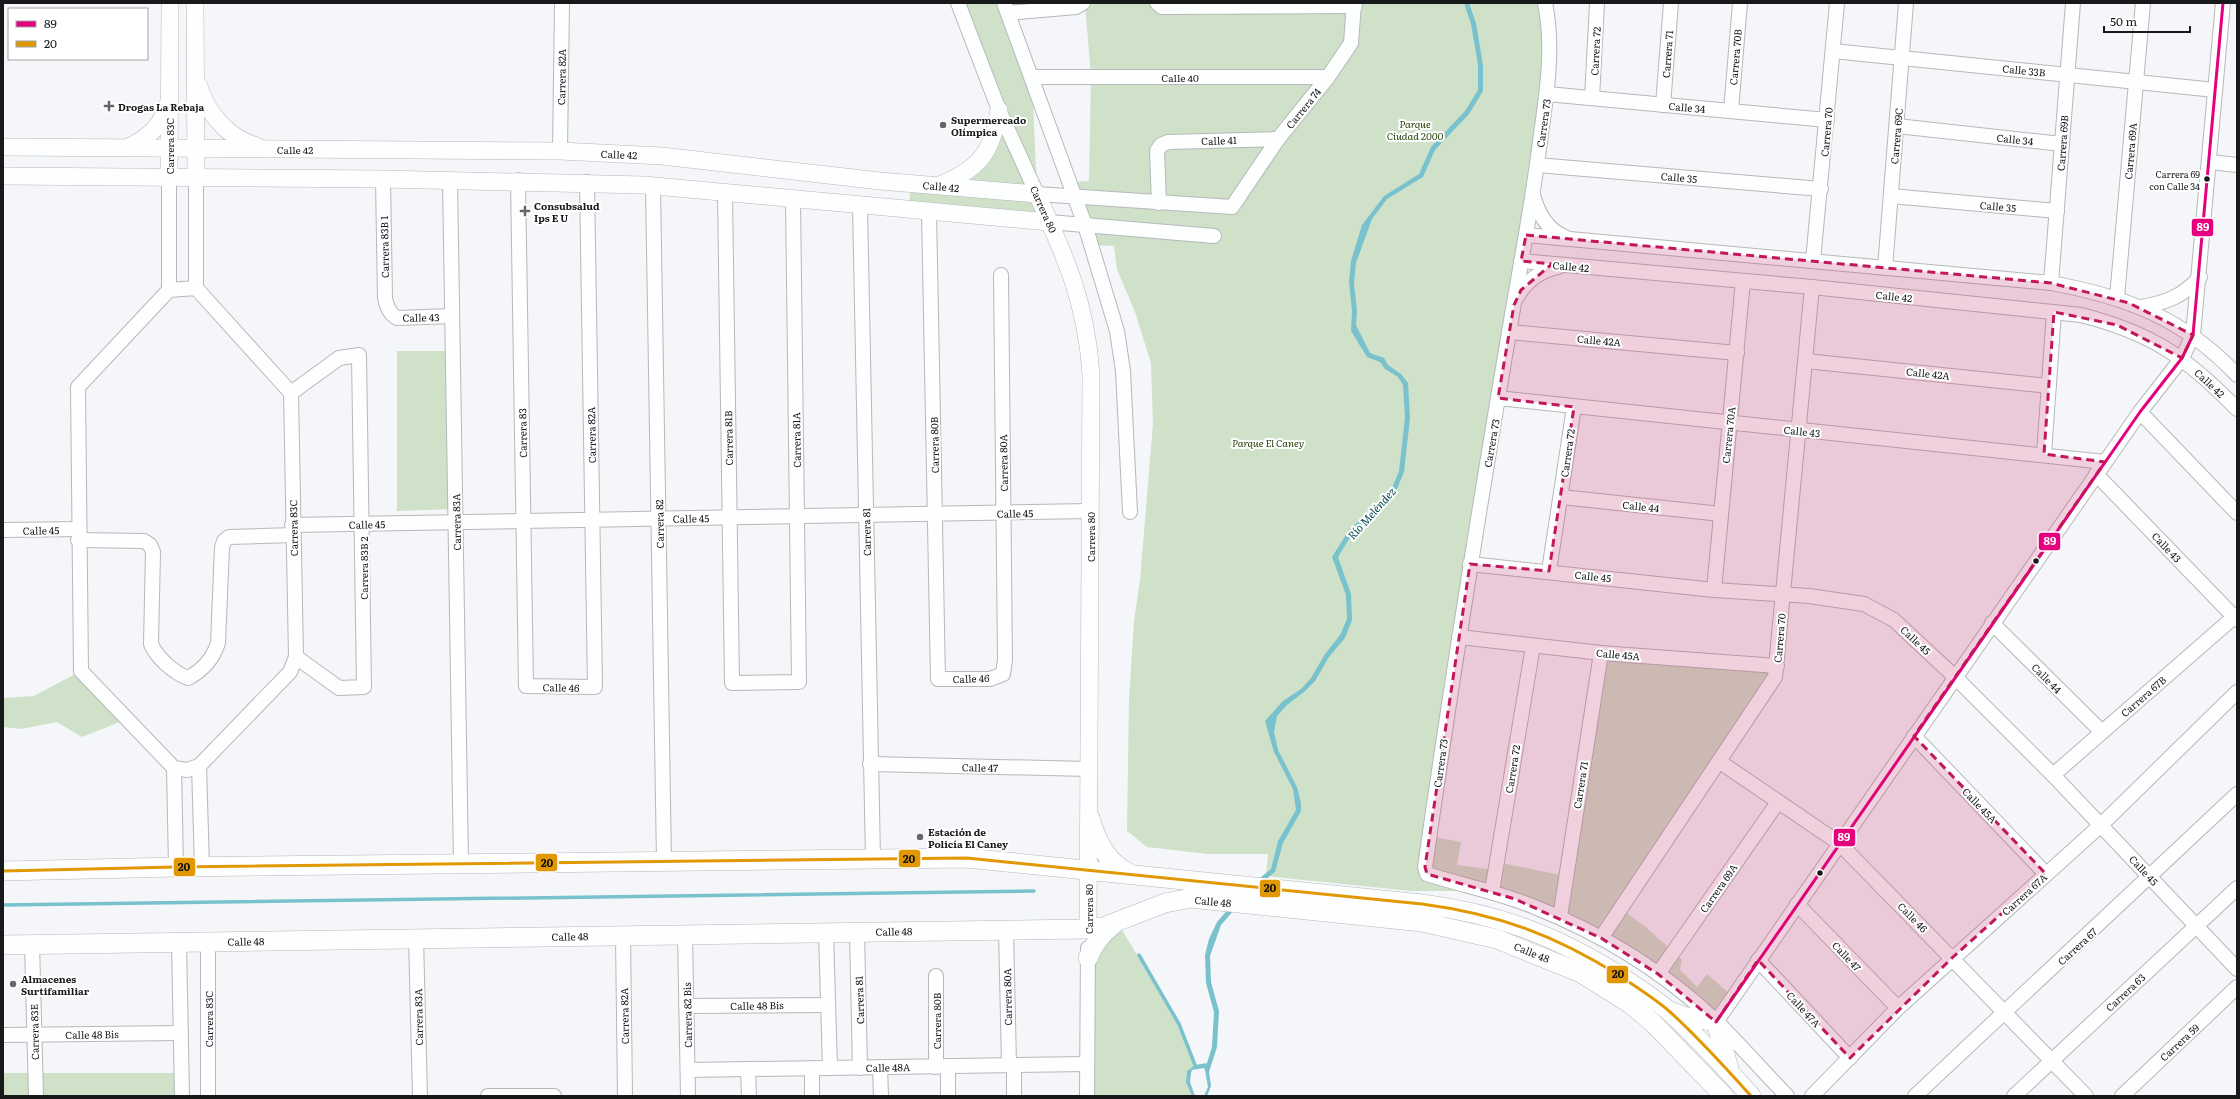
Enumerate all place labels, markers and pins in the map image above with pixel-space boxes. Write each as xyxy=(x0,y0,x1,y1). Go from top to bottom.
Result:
place label: Drogas La Rebaja xyxy=(118,99,204,114)
marker: Drogas La Rebaja xyxy=(103,100,115,112)
place label: Supermercado Olímpica xyxy=(951,112,1026,139)
marker: Supermercado Olímpica xyxy=(938,120,948,130)
place label: Carrera 69 con Calle 34 xyxy=(2149,167,2200,193)
marker: Carrera 69 con Calle 34 xyxy=(2202,174,2212,184)
place label: Consubsalud Ips E U xyxy=(534,198,600,225)
marker: Consubsalud Ips E U xyxy=(519,205,531,217)
unlabelled marker xyxy=(2031,556,2041,566)
place label: Estación de Policía El Caney xyxy=(928,824,1009,851)
marker: Estación de Policía El Caney xyxy=(915,832,925,842)
unlabelled marker xyxy=(1815,868,1825,878)
place label: Almacenes Surtifamiliar xyxy=(21,971,90,998)
marker: Almacenes Surtifamiliar xyxy=(8,979,18,989)

